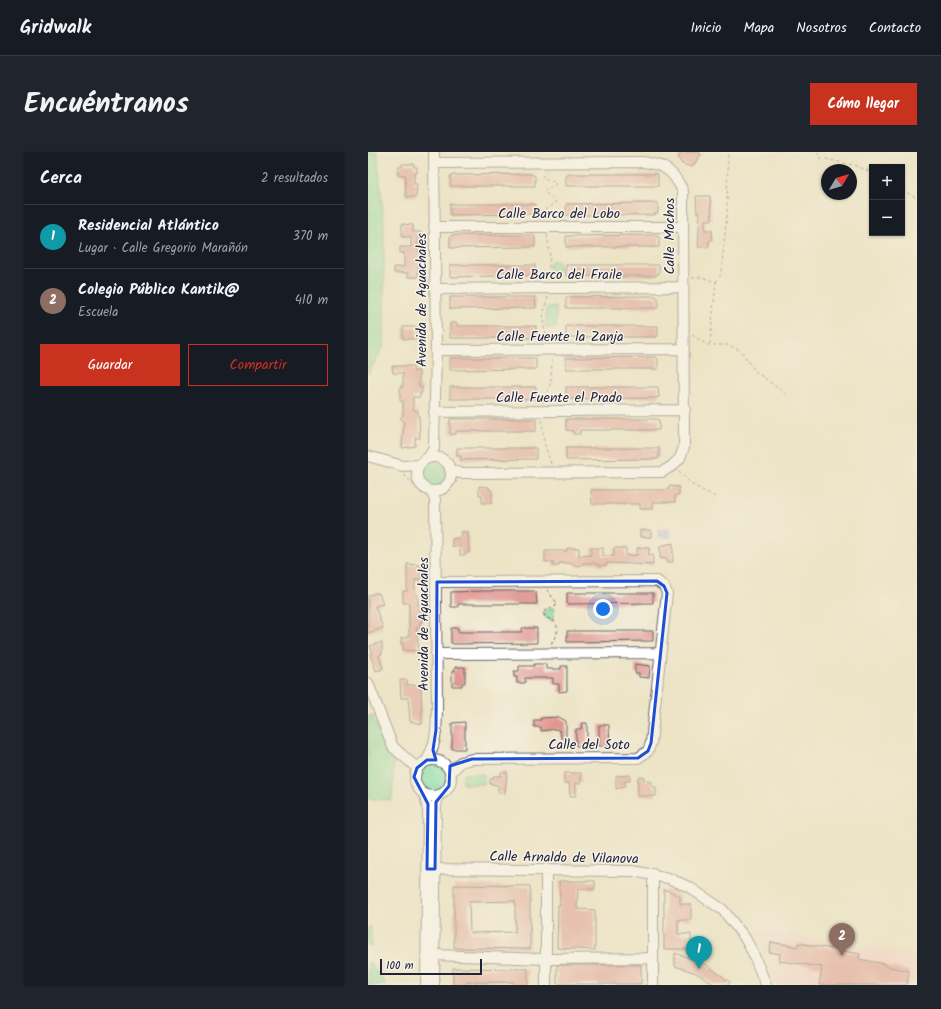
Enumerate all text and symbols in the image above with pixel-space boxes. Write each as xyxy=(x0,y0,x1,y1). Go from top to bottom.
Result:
text: Gridwalk xyxy=(20,13,91,43)
text: Inicio xyxy=(690,17,721,39)
text: Mapa xyxy=(743,17,774,39)
text: Nosotros xyxy=(796,17,847,39)
text: Contacto xyxy=(869,17,921,39)
text: Encuéntranos xyxy=(24,82,189,127)
button: Cómo llegar xyxy=(810,83,917,125)
north arrow xyxy=(821,164,857,200)
map controls xyxy=(869,164,905,236)
button: + xyxy=(869,164,905,200)
text: Cerca xyxy=(40,165,82,192)
text: 2 resultados xyxy=(261,168,328,189)
street label: Calle Mochos xyxy=(659,197,681,275)
button: − xyxy=(869,200,905,236)
street label: Calle Barco del Lobo xyxy=(498,203,620,225)
text: Residencial Atlántico xyxy=(78,214,219,238)
text: 1 xyxy=(51,226,55,247)
text: 370 m xyxy=(293,226,328,247)
street label: Avenida de Aguachales xyxy=(411,233,433,367)
text: Lugar · Calle Gregorio Marañón xyxy=(78,238,248,259)
street label: Calle Barco del Fraile xyxy=(496,264,623,286)
text: Colegio Público Kantik@ xyxy=(78,278,240,302)
text: 2 xyxy=(49,290,57,311)
text: 410 m xyxy=(295,290,328,311)
text: Escuela xyxy=(78,302,118,323)
street label: Calle Fuente la Zanja xyxy=(496,326,624,348)
button: Guardar xyxy=(40,344,180,386)
button: Compartir xyxy=(188,344,328,386)
street label: Calle Fuente el Prado xyxy=(496,387,622,409)
street label: Avenida de Aguachales xyxy=(413,557,435,691)
your location xyxy=(593,599,613,619)
street label: Calle del Soto xyxy=(548,734,630,756)
street label: Calle Arnaldo de Vilanova xyxy=(489,846,639,870)
pin: 2 xyxy=(829,923,855,956)
pin: 1 xyxy=(686,936,712,969)
scale bar xyxy=(380,957,482,976)
text: 100 m xyxy=(386,957,414,975)

